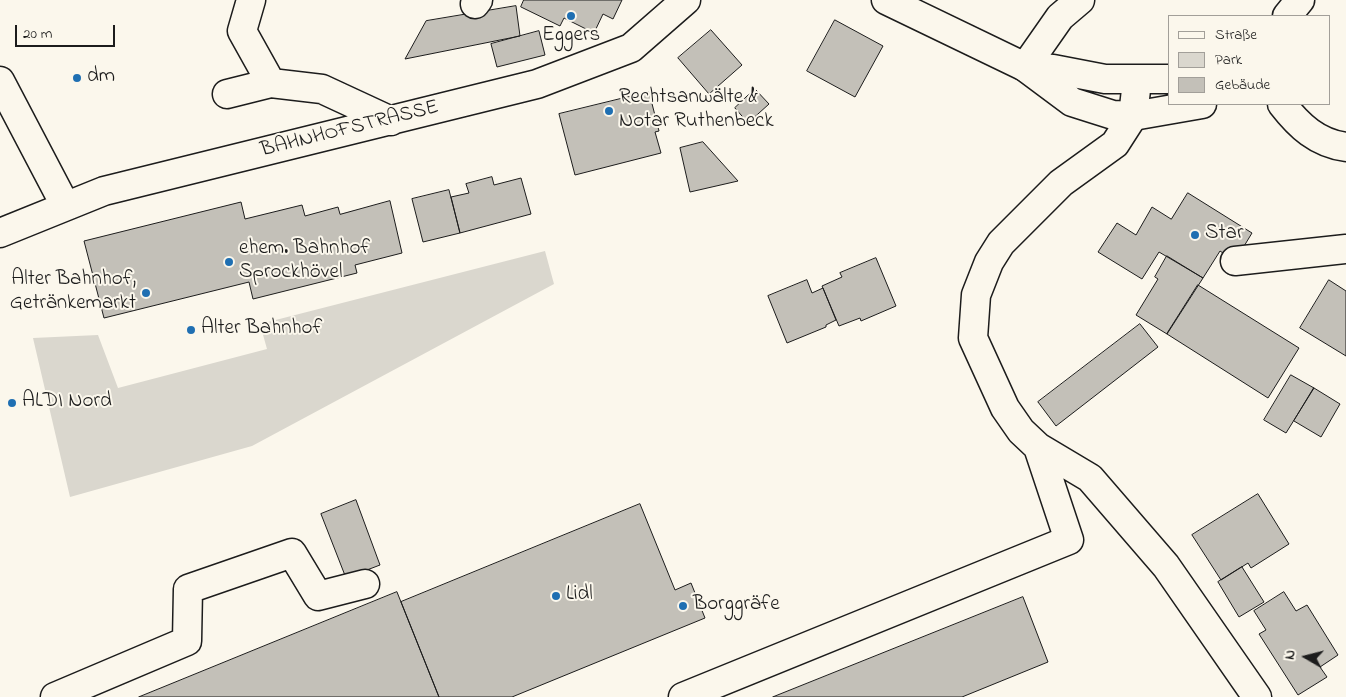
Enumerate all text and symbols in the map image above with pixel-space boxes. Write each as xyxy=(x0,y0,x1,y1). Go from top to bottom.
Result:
marker: Eggers xyxy=(565,10,577,22)
scale bar xyxy=(18,15,118,47)
legend xyxy=(1168,15,1331,105)
text: 20 m xyxy=(23,23,52,45)
place label: Eggers xyxy=(542,24,600,50)
text: Straße xyxy=(1215,24,1257,46)
text: Park xyxy=(1215,49,1242,71)
place label: dm xyxy=(87,65,115,91)
marker: dm xyxy=(71,72,83,84)
text: Gebäude xyxy=(1215,74,1270,96)
place label: Rechtsanwälte & Notar Ruthenbeck xyxy=(619,86,774,136)
street label: BAHNHOFSTRASSE xyxy=(258,96,442,164)
marker: Rechtsanwälte & Notar Ruthenbeck xyxy=(603,105,615,117)
place label: Star xyxy=(1205,222,1243,248)
marker: Star xyxy=(1189,229,1201,241)
place label: ehem. Bahnhof Sprockhövel xyxy=(239,237,370,287)
marker: ehem. Bahnhof Sprockhövel xyxy=(223,256,235,268)
place label: Alter Bahnhof, Getränkemarkt xyxy=(10,268,136,318)
marker: Alter Bahnhof, Getränkemarkt xyxy=(140,287,152,299)
place label: Alter Bahnhof xyxy=(201,317,322,343)
marker: Alter Bahnhof xyxy=(185,324,197,336)
place label: ALDI Nord xyxy=(22,390,112,416)
marker: ALDI Nord xyxy=(6,397,18,409)
place label: Lidl xyxy=(566,583,593,609)
marker: Lidl xyxy=(550,590,562,602)
place label: Borggräfe xyxy=(693,593,780,619)
marker: Borggräfe xyxy=(677,600,689,612)
north arrow xyxy=(1281,632,1331,682)
text: N xyxy=(1280,649,1302,661)

